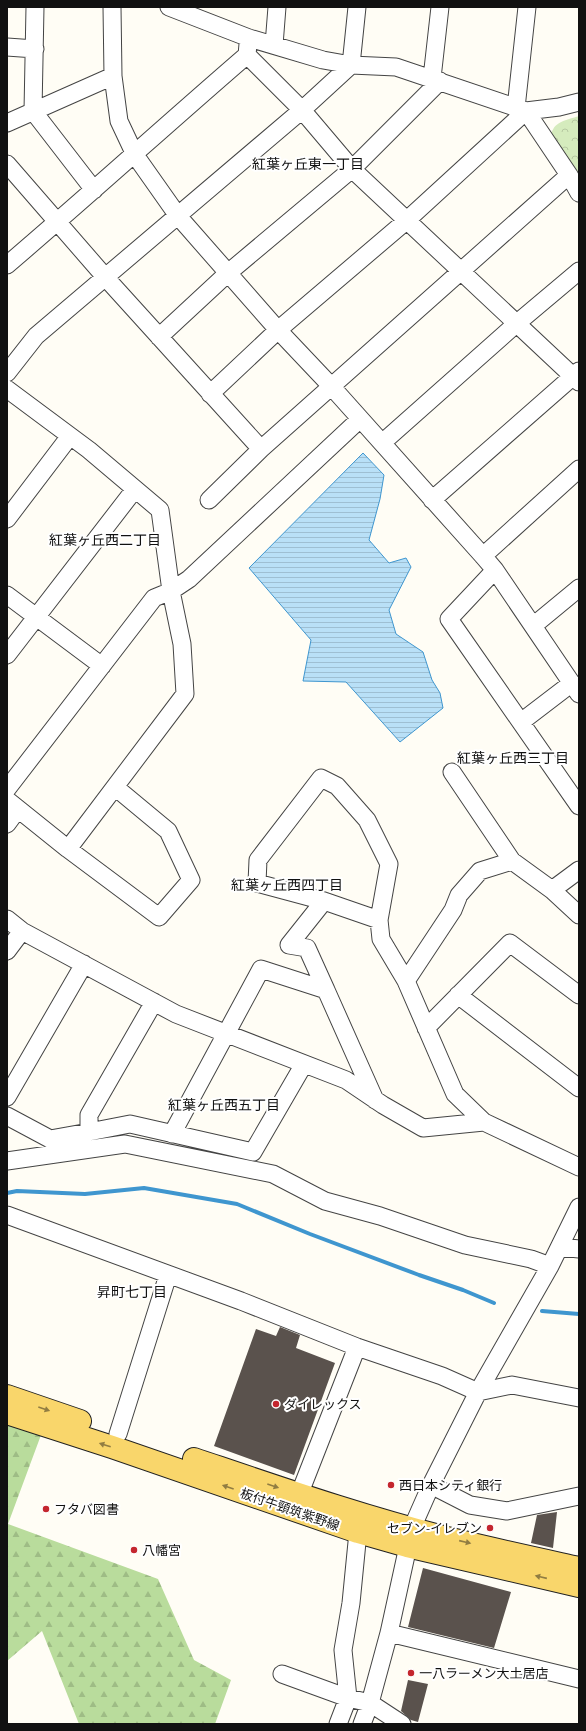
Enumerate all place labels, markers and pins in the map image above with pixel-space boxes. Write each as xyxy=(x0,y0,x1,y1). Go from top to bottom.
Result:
place label: ダイレックス xyxy=(284,1396,362,1413)
marker: ダイレックス xyxy=(271,1399,281,1409)
place label: 西日本シティ銀行 xyxy=(399,1477,502,1494)
marker: 西日本シティ銀行 xyxy=(386,1480,396,1490)
place label: フタバ図書 xyxy=(54,1501,119,1518)
marker: フタバ図書 xyxy=(41,1504,51,1514)
place label: セブン-イレブン xyxy=(387,1520,482,1537)
marker: セブン-イレブン xyxy=(485,1523,495,1533)
place label: 八幡宮 xyxy=(142,1542,181,1559)
marker: 八幡宮 xyxy=(129,1545,139,1555)
place label: 一八ラーメン大土居店 xyxy=(419,1665,548,1682)
marker: 一八ラーメン大土居店 xyxy=(406,1668,416,1678)

